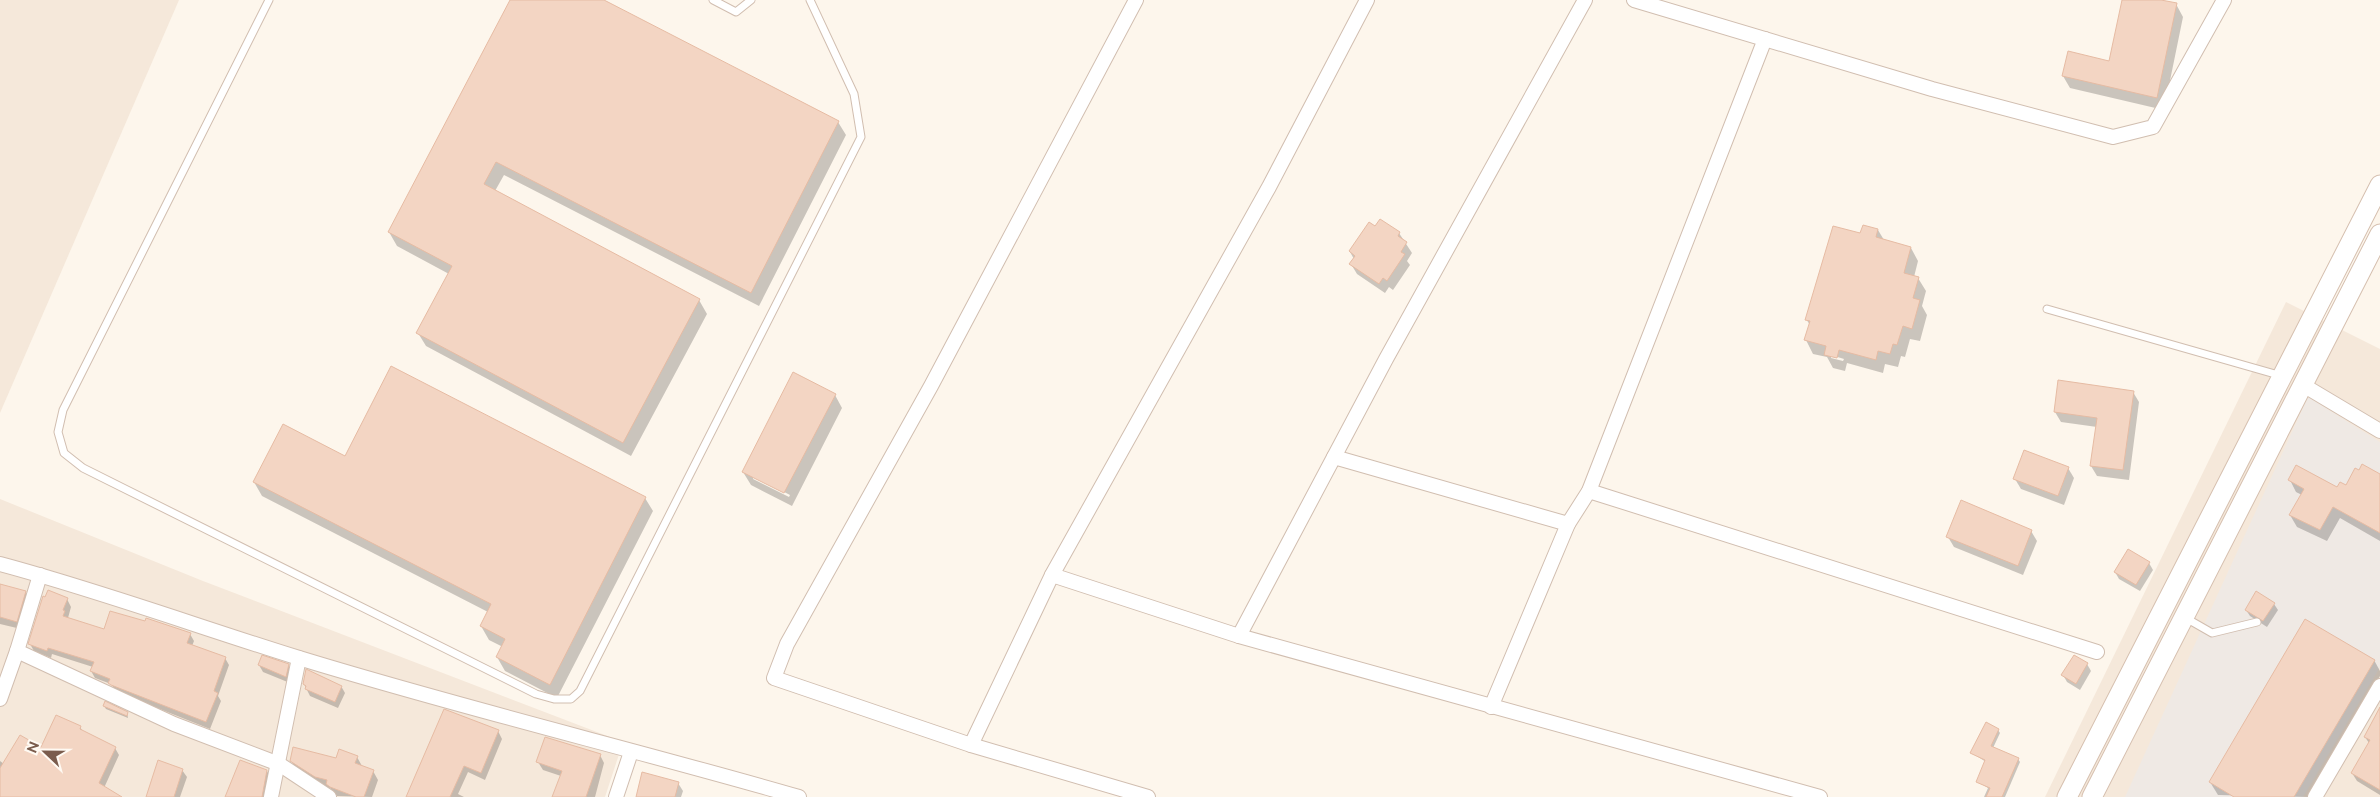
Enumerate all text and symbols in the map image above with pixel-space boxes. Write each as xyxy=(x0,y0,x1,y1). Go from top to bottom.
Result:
north arrow xyxy=(20,727,70,777)
text: N xyxy=(24,739,42,755)

